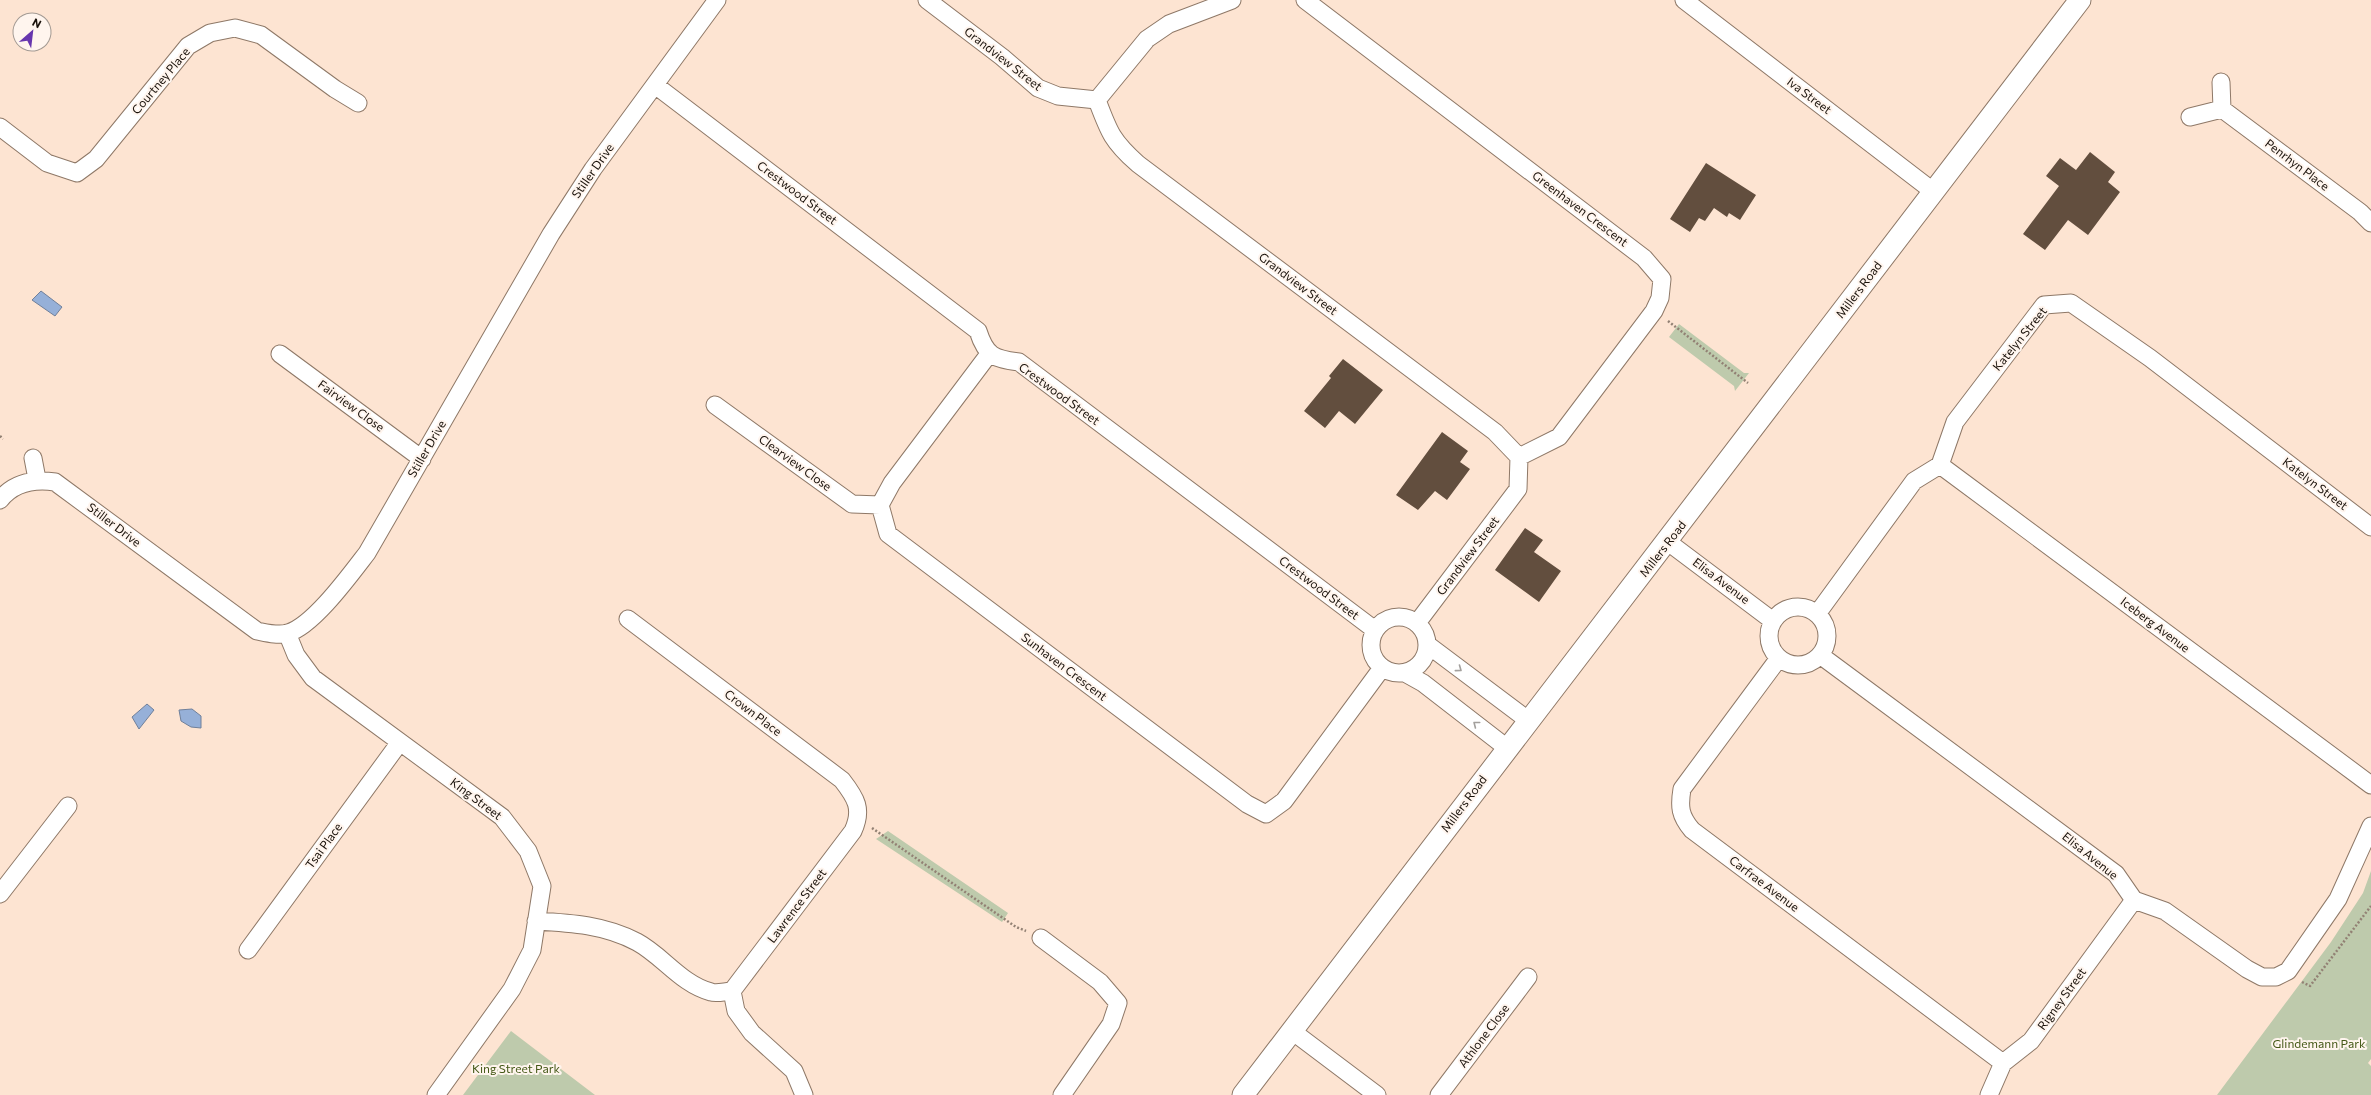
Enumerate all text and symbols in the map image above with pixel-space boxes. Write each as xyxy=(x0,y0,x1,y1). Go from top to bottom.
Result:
north arrow xyxy=(12,12,52,52)
text: N xyxy=(30,15,44,30)
street label: Grandview Street xyxy=(962,24,1045,93)
street label: Courtney Place xyxy=(128,44,192,116)
street label: Iva Street xyxy=(1785,74,1835,116)
street label: Penrhyn Place xyxy=(2263,136,2332,193)
street label: Stiller Drive xyxy=(568,140,616,200)
street label: Crestwood Street xyxy=(755,158,840,227)
street label: Greenhaven Crescent xyxy=(1530,168,1631,249)
street label: Grandview Street xyxy=(1257,249,1341,317)
street label: Millers Road xyxy=(1832,258,1884,321)
street label: Katelyn Street xyxy=(1989,304,2049,373)
street label: Crestwood Street xyxy=(1016,359,1103,427)
street label: Fairview Close xyxy=(316,377,387,434)
street label: Stiller Drive xyxy=(404,418,448,479)
street label: Clearview Close xyxy=(757,431,835,493)
street label: Katelyn Street xyxy=(2280,454,2351,512)
street label: Stiller Drive xyxy=(85,500,144,549)
street label: Grandview Street xyxy=(1433,513,1501,597)
street label: Millers Road xyxy=(1636,517,1689,579)
street label: Crestwood Street xyxy=(1277,553,1362,622)
street label: Elisa Avenue xyxy=(1691,554,1753,606)
street label: Iceberg Avenue xyxy=(2118,594,2193,655)
street label: Sunhaven Crescent xyxy=(1019,629,1110,703)
one-way arrow xyxy=(1454,664,1461,671)
street label: Crown Place xyxy=(722,686,785,738)
one-way arrow xyxy=(1473,722,1480,729)
street label: Millers Road xyxy=(1437,772,1489,835)
street label: King Street xyxy=(448,774,505,822)
street label: Tsai Place xyxy=(302,820,344,871)
street label: Elisa Avenue xyxy=(2060,829,2121,882)
street label: Carfrae Avenue xyxy=(1727,852,1802,914)
street label: Lawrence Street xyxy=(764,866,829,945)
street label: Rigney Street xyxy=(2034,965,2088,1032)
street label: Athlone Close xyxy=(1455,1001,1511,1070)
park label: Glindemann Park xyxy=(2273,1036,2366,1050)
park label: King Street Park xyxy=(472,1061,561,1075)

